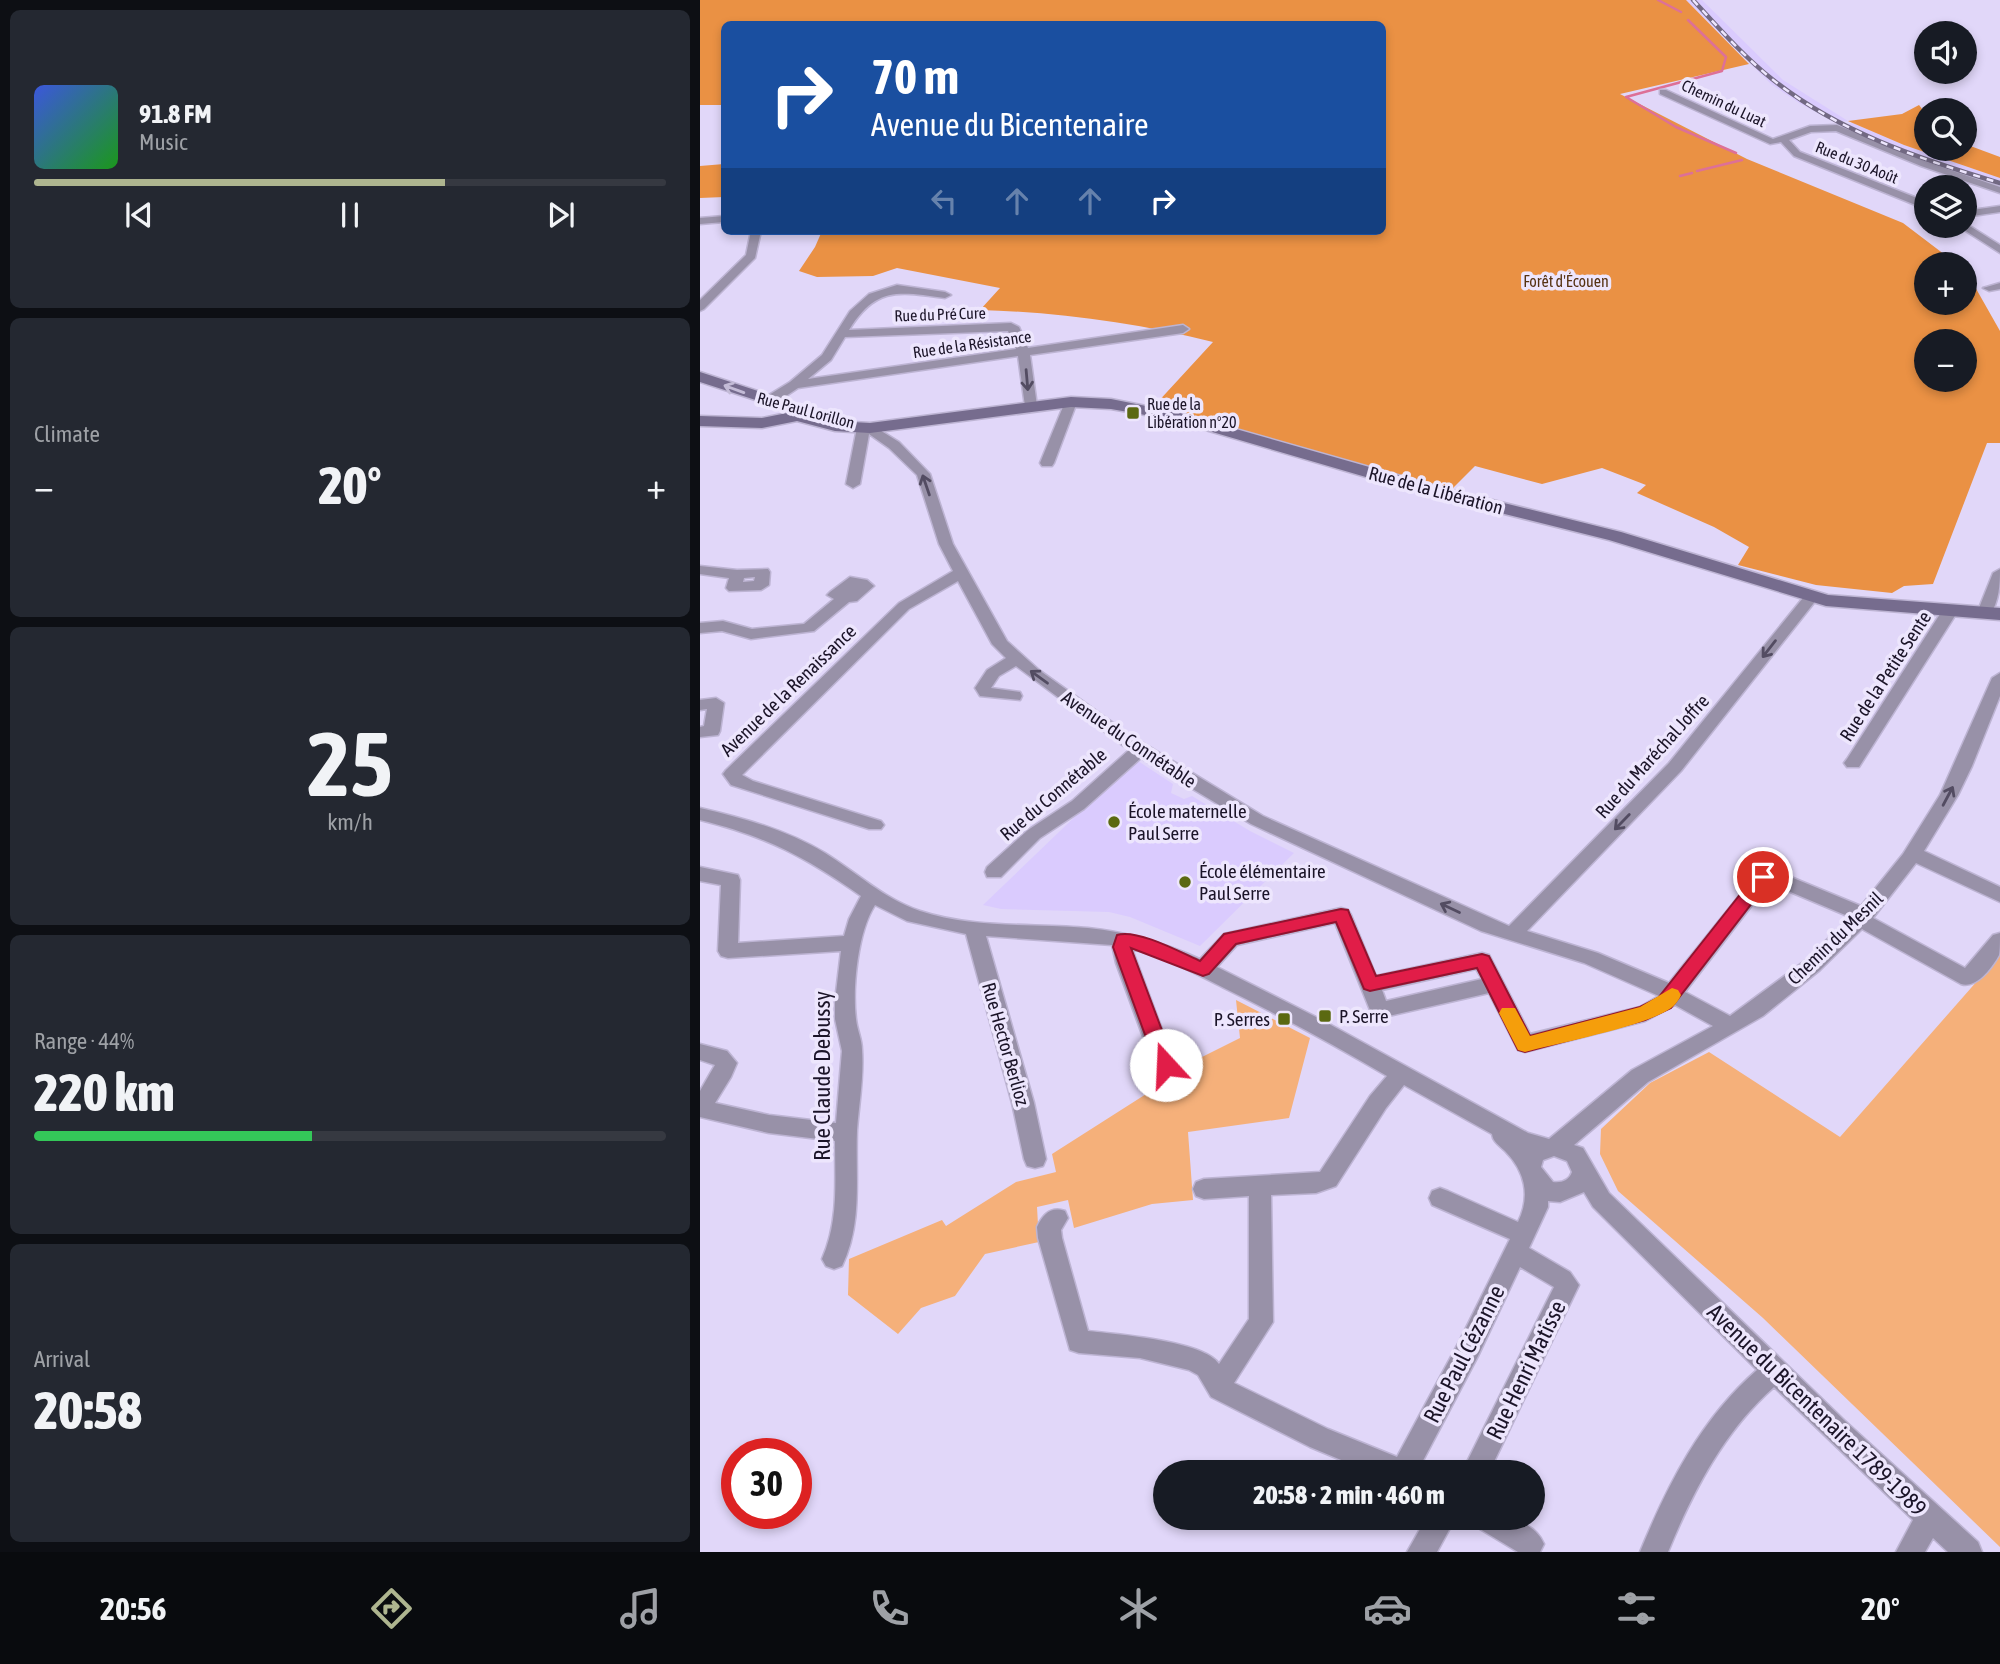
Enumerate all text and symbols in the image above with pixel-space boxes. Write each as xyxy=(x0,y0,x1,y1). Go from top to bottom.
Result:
map controls xyxy=(1914,21,1977,392)
button: sound xyxy=(1914,21,1977,84)
text: 70 m xyxy=(871,48,959,104)
icon: right xyxy=(756,49,847,140)
street label: Chemin du Luat xyxy=(1679,76,1769,131)
button: search xyxy=(1914,98,1977,161)
text: 91.8 FM xyxy=(139,99,212,129)
text: Avenue du Bicentenaire xyxy=(871,106,1149,143)
text: Music xyxy=(139,129,187,155)
street label: Rue du 30 Août xyxy=(1813,137,1901,187)
button: layers xyxy=(1914,175,1977,238)
icon: left xyxy=(925,182,963,220)
icon: ahead xyxy=(998,182,1036,220)
icon: ahead xyxy=(1071,182,1109,220)
icon: right xyxy=(1144,182,1182,220)
icon: previous xyxy=(120,196,158,234)
icon: pause xyxy=(331,196,369,234)
icon: next xyxy=(542,196,580,234)
button: + xyxy=(1914,252,1977,315)
park label: Forêt d'Écouen xyxy=(1523,272,1609,290)
street label: Rue du Pré Cure xyxy=(894,303,986,325)
street label: Rue de la Résistance xyxy=(912,327,1032,361)
button: − xyxy=(1914,329,1977,392)
one-way arrow xyxy=(1021,368,1034,390)
one-way arrow xyxy=(723,382,745,395)
street label: Rue Paul Lorillon xyxy=(755,388,857,432)
place label: Rue de la Libération n°20 xyxy=(1147,395,1237,431)
marker: Rue de la Libération n°20 xyxy=(1125,405,1141,421)
text: Climate xyxy=(34,421,100,447)
text: 20° xyxy=(318,455,382,515)
street label: Rue de la Libération xyxy=(1366,462,1506,518)
text: − xyxy=(34,464,54,507)
text: + xyxy=(646,464,666,507)
one-way arrow xyxy=(919,474,931,496)
street label: Rue de la Petite Sente xyxy=(1835,607,1935,745)
street label: Avenue de la Renaissance xyxy=(716,620,860,760)
one-way arrow xyxy=(1762,640,1777,658)
one-way arrow xyxy=(1030,670,1049,685)
street label: Avenue du Connétable xyxy=(1058,686,1200,792)
street label: Rue du Maréchal Joffre xyxy=(1591,690,1713,822)
text: 25 xyxy=(307,711,393,815)
street label: Rue du Connétable xyxy=(995,743,1111,845)
one-way arrow xyxy=(1941,786,1955,806)
place label: École maternelle Paul Serre xyxy=(1128,800,1247,844)
text: km/h xyxy=(327,809,373,835)
one-way arrow xyxy=(1613,813,1630,830)
marker: École maternelle Paul Serre xyxy=(1106,814,1122,830)
pin xyxy=(1733,847,1793,907)
icon: arrive xyxy=(1744,858,1782,896)
place label: École élémentaire Paul Serre xyxy=(1199,860,1326,904)
marker: École élémentaire Paul Serre xyxy=(1177,874,1193,890)
street label: Chemin du Mesnil xyxy=(1783,887,1887,989)
one-way arrow xyxy=(1440,901,1461,914)
street label: Rue Hector Berlioz xyxy=(978,980,1034,1108)
street label: Rue Claude Debussy xyxy=(809,991,835,1161)
place label: P. Serre xyxy=(1339,1005,1389,1027)
place label: P. Serres xyxy=(1214,1008,1270,1030)
marker: P. Serre xyxy=(1317,1008,1333,1024)
marker: P. Serres xyxy=(1276,1011,1292,1027)
text: Range · 44% xyxy=(34,1028,134,1054)
position arrow xyxy=(1129,1028,1203,1102)
text: 220 km xyxy=(34,1062,175,1122)
street label: Rue Paul Cézanne xyxy=(1418,1281,1510,1427)
street label: Rue Henri Matisse xyxy=(1481,1296,1571,1444)
street label: Avenue du Bicentenaire 1789-1989 xyxy=(1702,1299,1932,1521)
text: Arrival xyxy=(34,1346,90,1372)
text: 20:58 xyxy=(34,1380,142,1440)
speed limit sign: 30 xyxy=(721,1438,812,1529)
text: 20:58 · 2 min · 460 m xyxy=(1253,1480,1445,1510)
icon: directions xyxy=(367,1584,416,1633)
icon: music xyxy=(616,1584,665,1633)
icon: phone xyxy=(865,1584,914,1633)
icon: climate xyxy=(1114,1584,1163,1633)
icon: car xyxy=(1363,1584,1412,1633)
icon: filters xyxy=(1612,1584,1661,1633)
text: 20:56 xyxy=(100,1590,167,1627)
text: 20° xyxy=(1861,1590,1900,1627)

